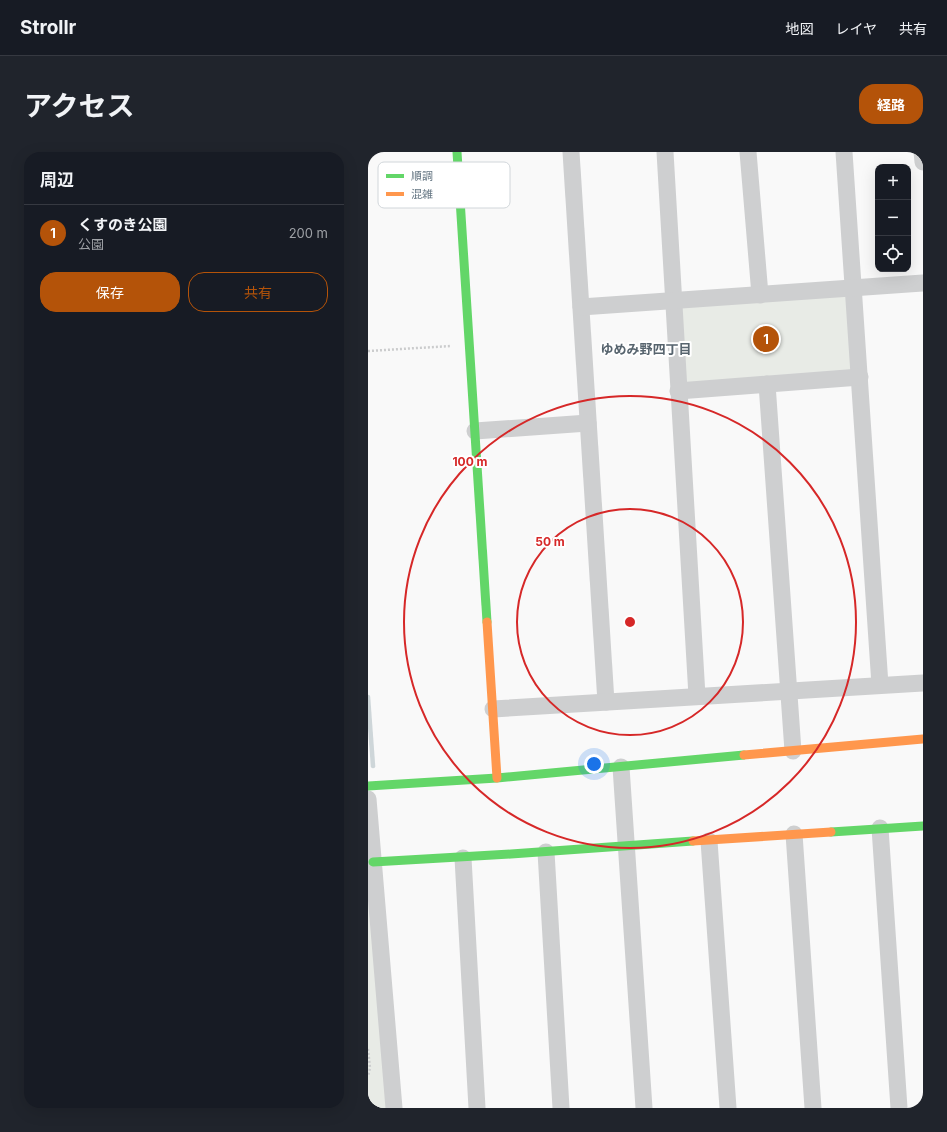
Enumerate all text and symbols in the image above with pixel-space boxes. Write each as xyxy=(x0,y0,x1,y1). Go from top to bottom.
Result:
text: Strollr xyxy=(20,16,76,39)
text: 地図 xyxy=(785,20,813,37)
text: レイヤ xyxy=(835,20,877,37)
text: 共有 xyxy=(899,20,927,37)
button: 経路 xyxy=(859,84,923,124)
text: アクセス xyxy=(24,89,135,123)
legend xyxy=(378,162,510,208)
map controls xyxy=(875,164,911,272)
button: + xyxy=(875,164,911,200)
text: 順調 xyxy=(411,169,433,183)
text: 周辺 xyxy=(40,170,74,190)
text: 混雑 xyxy=(411,187,433,201)
button: − xyxy=(875,200,911,236)
text: くすのき公園 xyxy=(78,215,168,234)
text: 1 xyxy=(50,225,56,241)
text: 200 m xyxy=(289,225,328,241)
text: 公園 xyxy=(78,236,104,252)
button: locate xyxy=(875,236,911,272)
button: 保存 xyxy=(40,272,180,312)
button: 共有 xyxy=(188,272,328,312)
pin: 1 xyxy=(753,324,779,354)
district label: ゆめみ野四丁目 xyxy=(600,341,692,357)
text: 100 m xyxy=(452,454,488,469)
text: 50 m xyxy=(535,534,565,549)
centre of rings xyxy=(623,615,637,629)
your location xyxy=(584,754,604,774)

